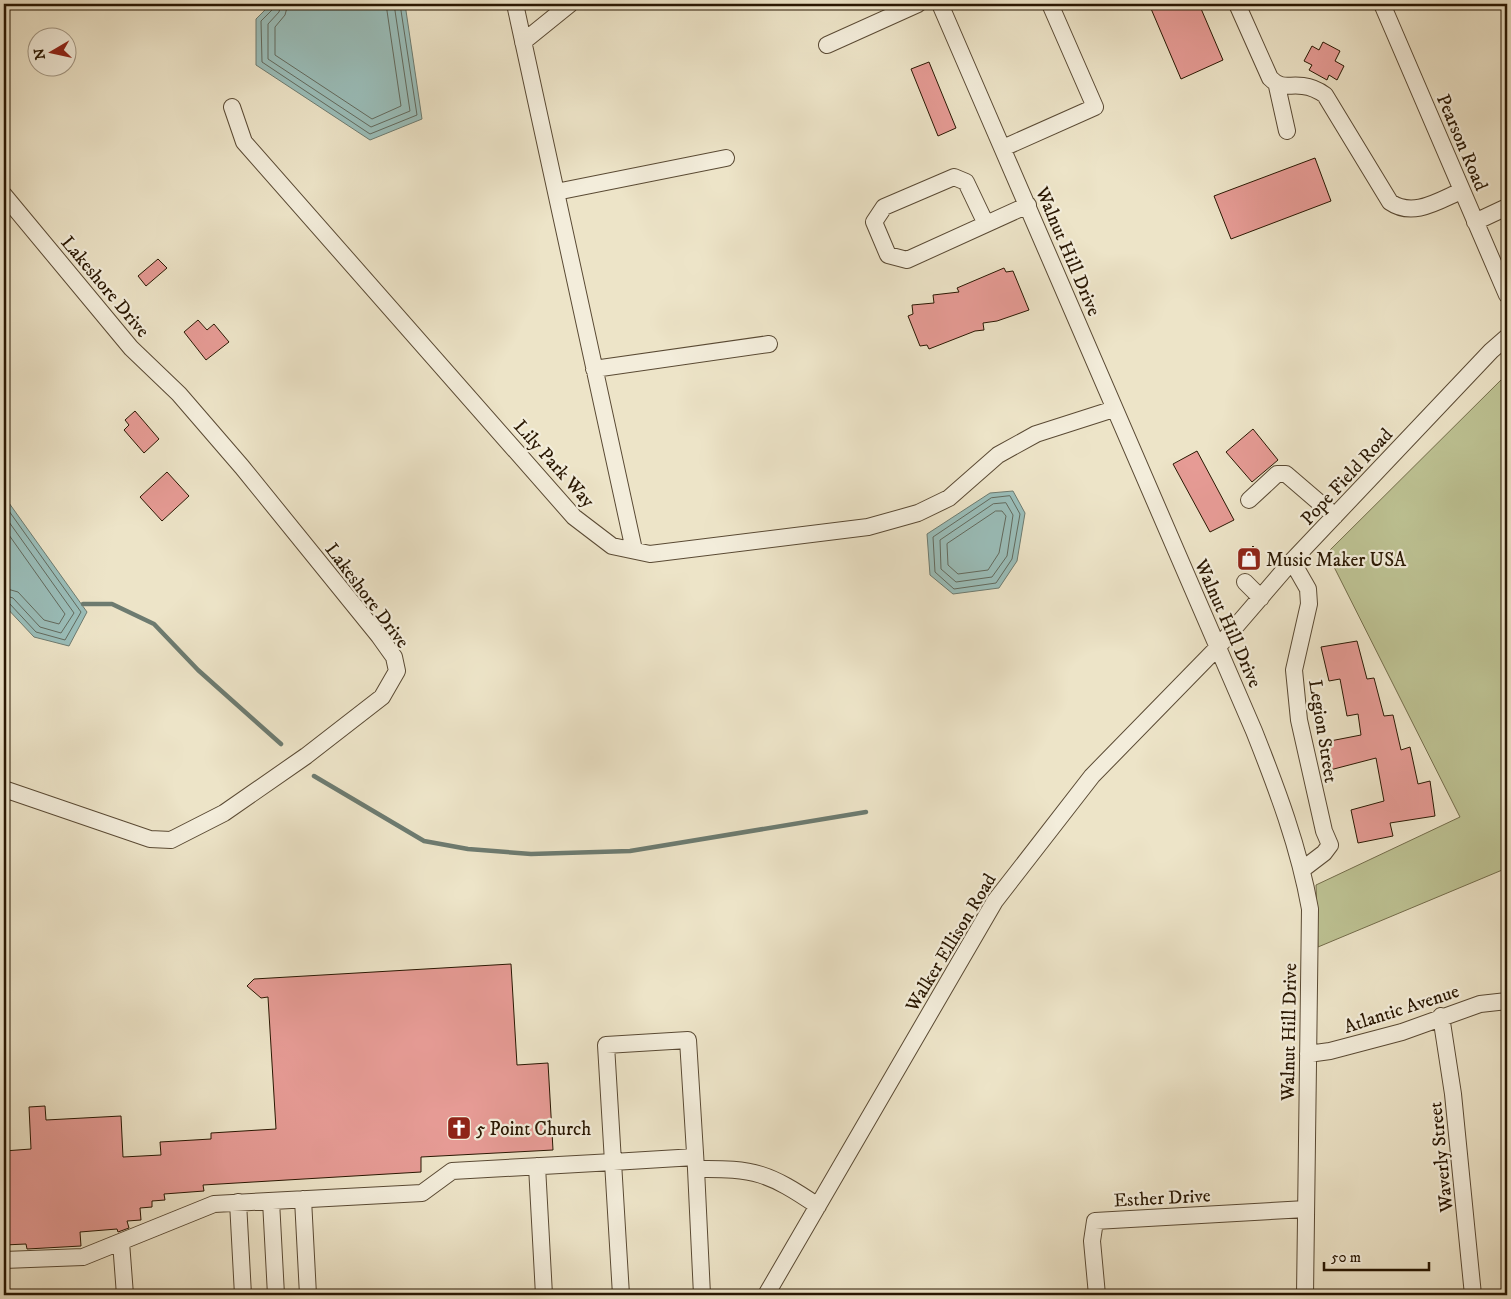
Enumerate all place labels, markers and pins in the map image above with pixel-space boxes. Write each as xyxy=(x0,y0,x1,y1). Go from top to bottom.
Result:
shop icon: Music Maker USA xyxy=(1236,546,1262,572)
place label: Music Maker USA xyxy=(1266,549,1407,572)
church icon: 5 Point Church xyxy=(446,1115,472,1141)
place label: 5 Point Church xyxy=(476,1118,591,1141)

